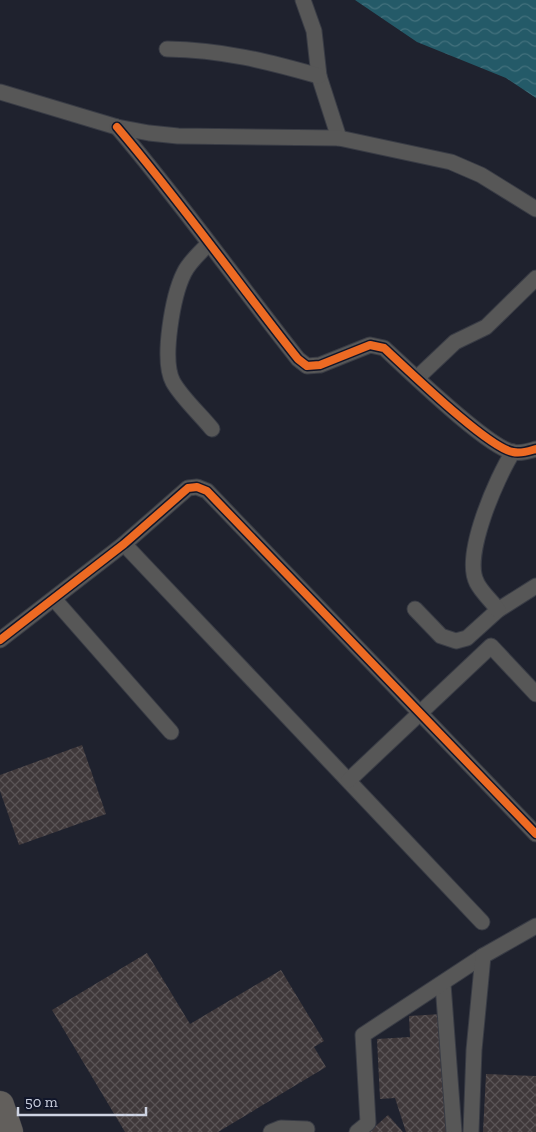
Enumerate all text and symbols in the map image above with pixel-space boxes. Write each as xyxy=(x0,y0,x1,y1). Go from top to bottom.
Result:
scale bar xyxy=(18,1084,145,1116)
text: 50 m xyxy=(25,1093,58,1111)

